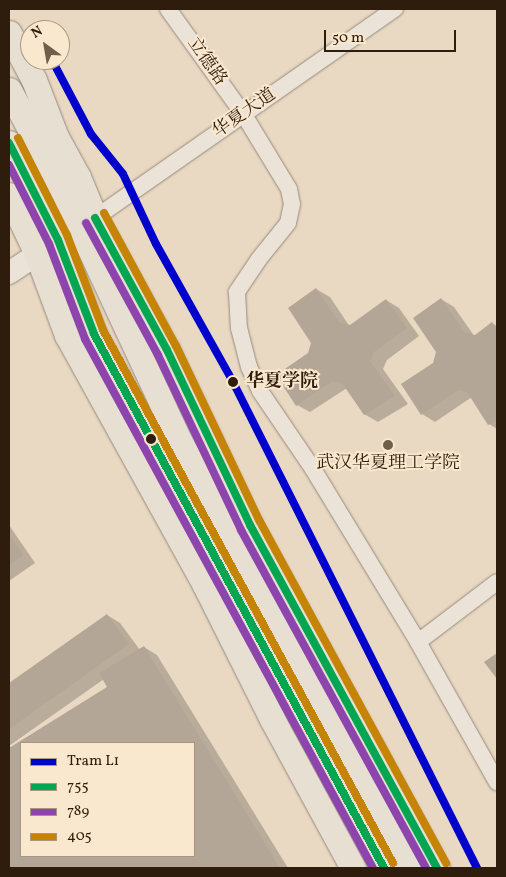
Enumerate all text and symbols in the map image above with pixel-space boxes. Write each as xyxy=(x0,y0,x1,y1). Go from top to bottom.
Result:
north arrow xyxy=(20,20,70,70)
scale bar xyxy=(326,20,458,52)
text: N xyxy=(28,22,47,43)
text: 50 m xyxy=(332,28,364,49)
street label: 立德路 xyxy=(182,34,230,90)
street label: 华夏大道 xyxy=(209,85,281,143)
place label: 华夏学院 xyxy=(246,371,318,393)
marker: 华夏学院 xyxy=(224,373,242,391)
unlabelled marker xyxy=(146,434,156,444)
marker: 武汉华夏理工学院 xyxy=(382,439,394,451)
place label: 武汉华夏理工学院 xyxy=(316,453,460,475)
legend xyxy=(20,742,195,857)
text: Tram L1 xyxy=(67,751,119,772)
text: 755 xyxy=(67,776,89,797)
text: 789 xyxy=(67,801,89,822)
text: 405 xyxy=(67,826,92,847)

